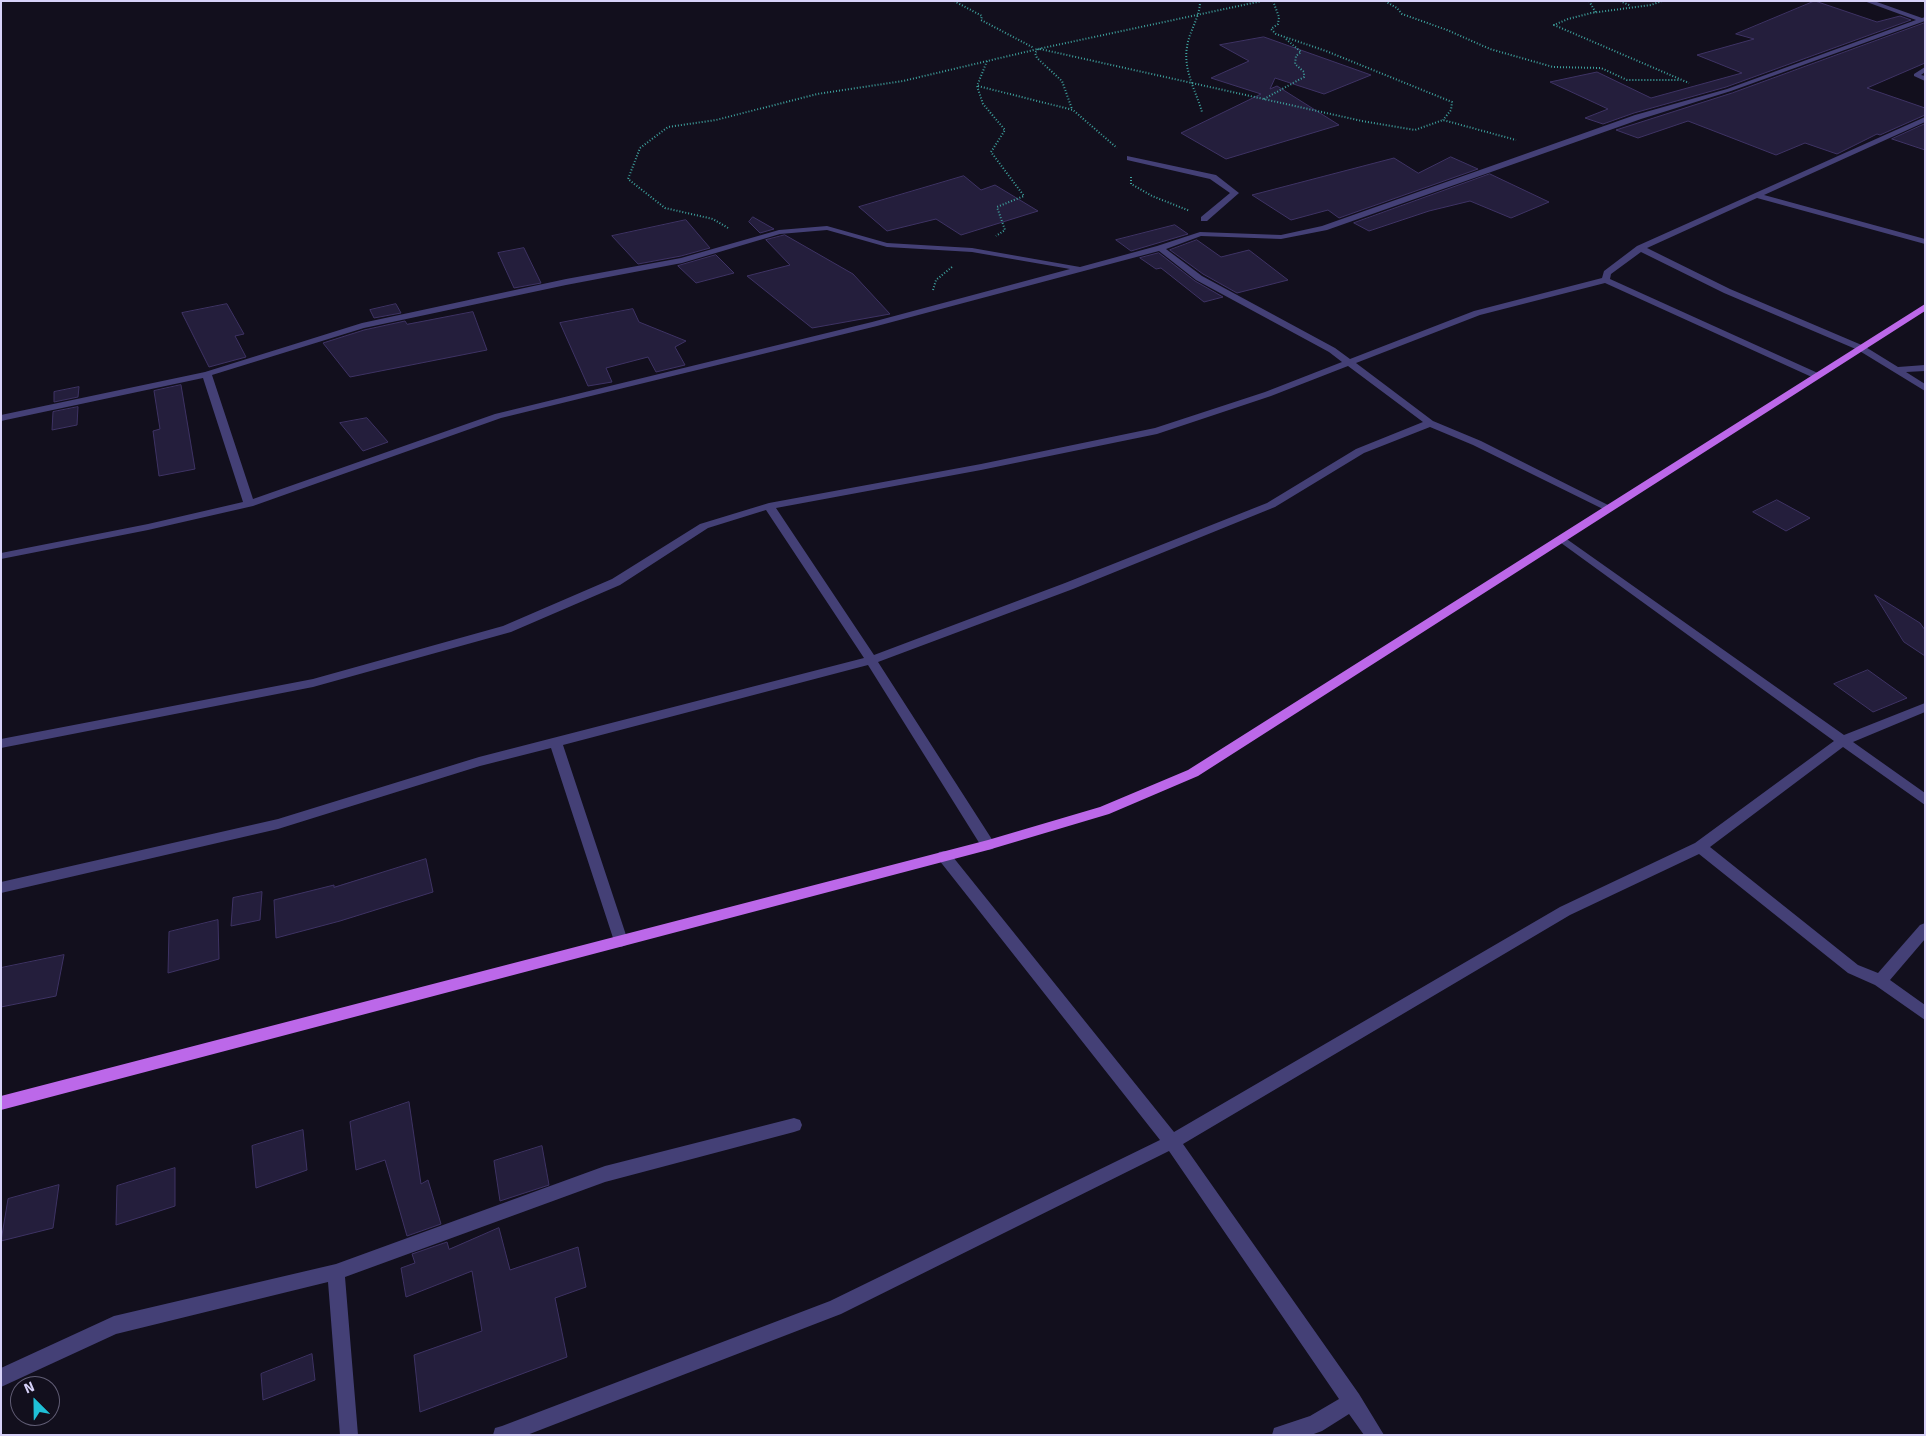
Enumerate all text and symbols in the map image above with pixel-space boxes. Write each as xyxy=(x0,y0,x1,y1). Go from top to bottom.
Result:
north arrow xyxy=(10,1376,60,1426)
text: N xyxy=(22,1378,37,1397)

